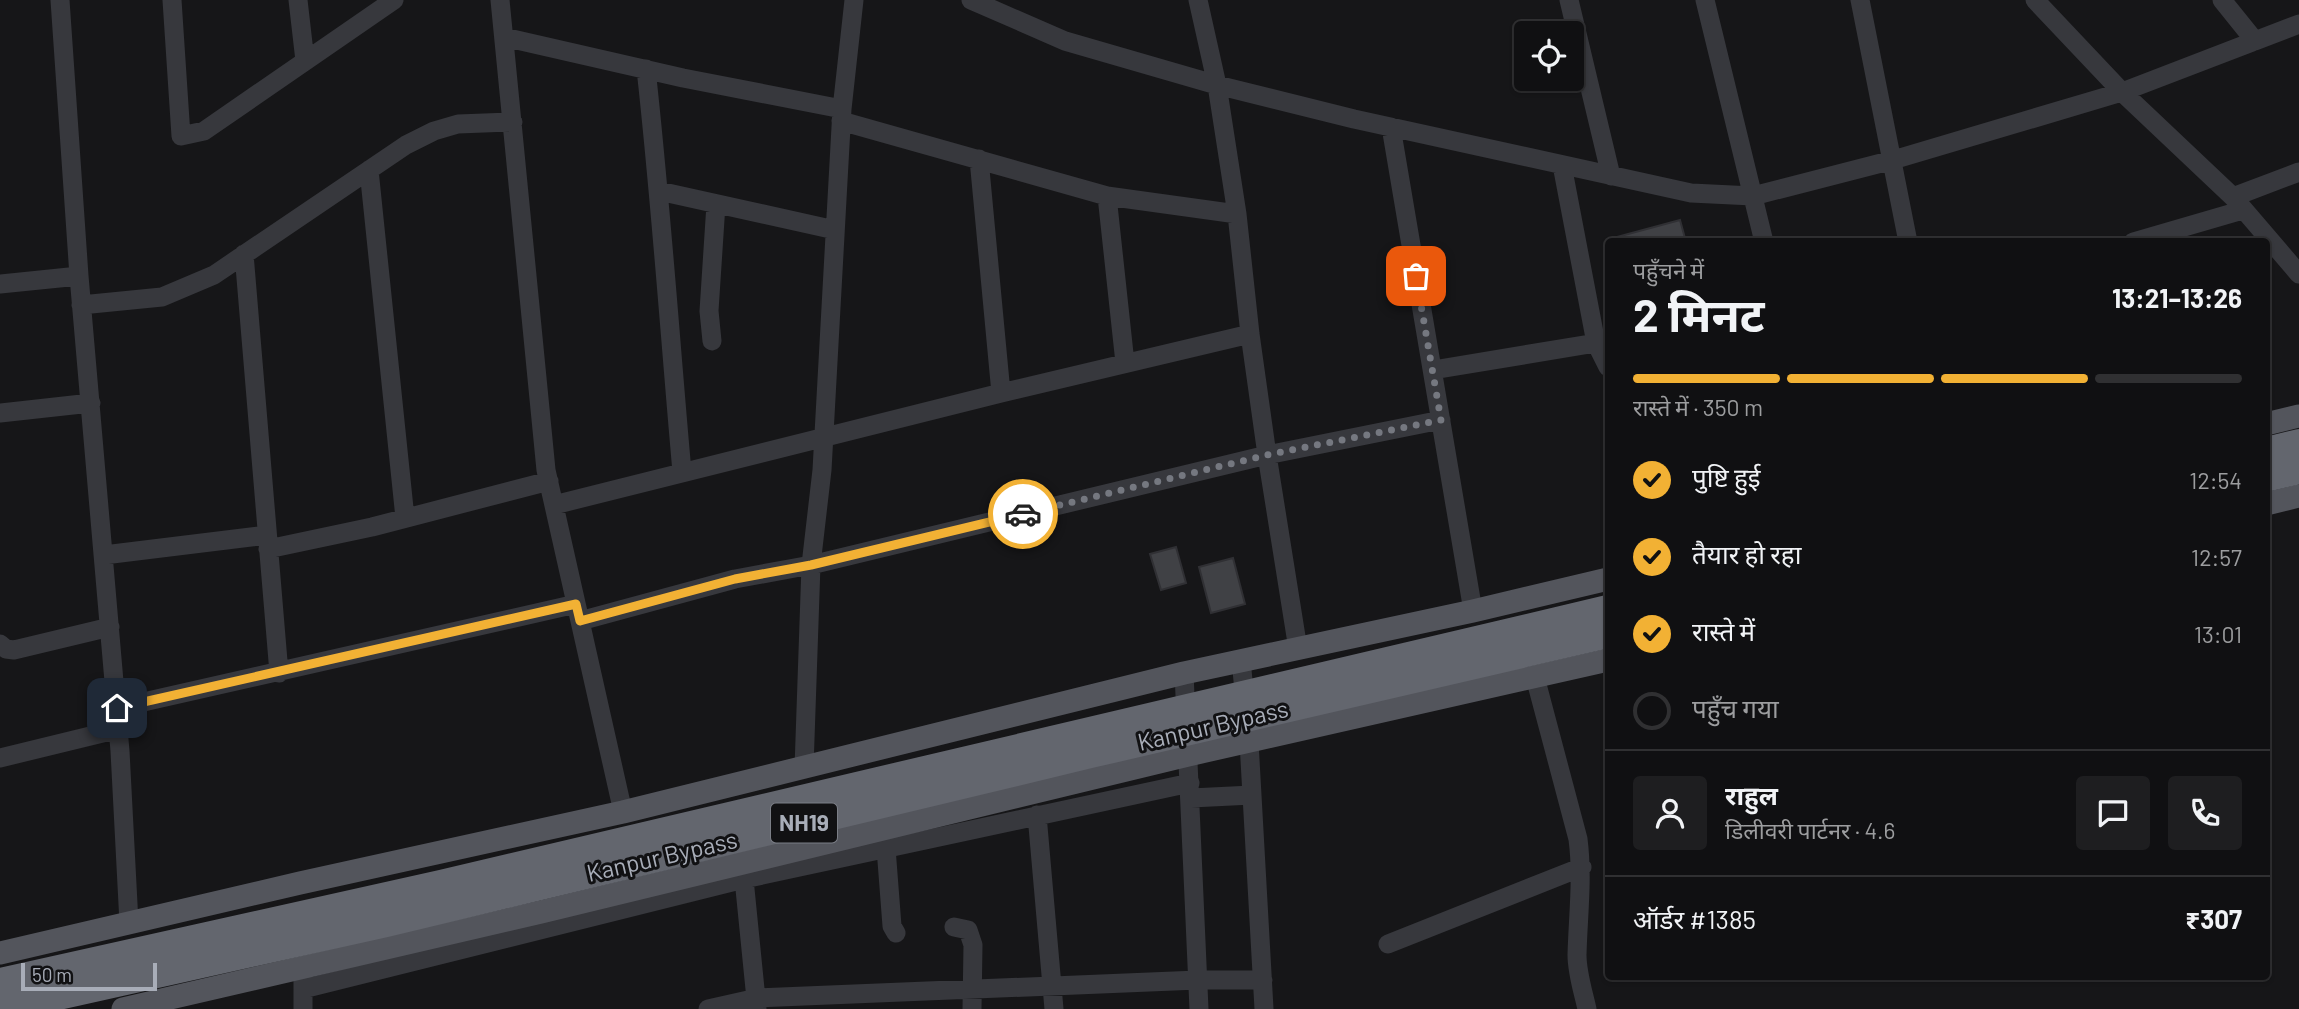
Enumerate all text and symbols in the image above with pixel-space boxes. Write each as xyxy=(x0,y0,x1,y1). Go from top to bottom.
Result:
map controls xyxy=(1514,21,1584,91)
button: locate xyxy=(1514,21,1584,91)
pin xyxy=(1386,246,1446,306)
text: पहुँचने में xyxy=(1633,256,1704,284)
icon: bag xyxy=(1397,257,1435,295)
text: 13:21–13:26 xyxy=(2112,282,2242,313)
text: 2 मिनट xyxy=(1633,286,1765,341)
text: रास्ते में · 350 m xyxy=(1633,393,1763,421)
icon: check xyxy=(1633,461,1671,499)
text: पुष्टि हुई xyxy=(1692,461,1760,492)
text: 12:54 xyxy=(2189,466,2242,494)
courier xyxy=(988,479,1058,549)
icon: car xyxy=(1004,495,1042,533)
icon: check xyxy=(1633,538,1671,576)
text: तैयार हो रहा xyxy=(1692,538,1801,569)
text: 12:57 xyxy=(2191,543,2242,571)
icon: check xyxy=(1633,615,1671,653)
text: रास्ते में xyxy=(1692,615,1755,646)
text: 13:01 xyxy=(2194,620,2242,648)
pin xyxy=(87,678,147,738)
icon: home xyxy=(98,689,136,727)
text: पहुँच गया xyxy=(1692,692,1779,723)
street label: Kanpur Bypass xyxy=(1135,693,1291,756)
button: person xyxy=(1633,776,1707,850)
button: chat xyxy=(2076,776,2150,850)
button: phone xyxy=(2168,776,2242,850)
text: राहुल xyxy=(1725,779,1778,810)
road number: NH19 xyxy=(771,804,837,842)
text: डिलीवरी पार्टनर · 4.6 xyxy=(1725,816,1895,844)
street label: Kanpur Bypass xyxy=(584,824,740,887)
text: ऑर्डर #1385 xyxy=(1633,903,1756,934)
text: ₹307 xyxy=(2185,903,2242,934)
scale bar xyxy=(21,960,158,992)
text: 50 m xyxy=(32,963,72,986)

